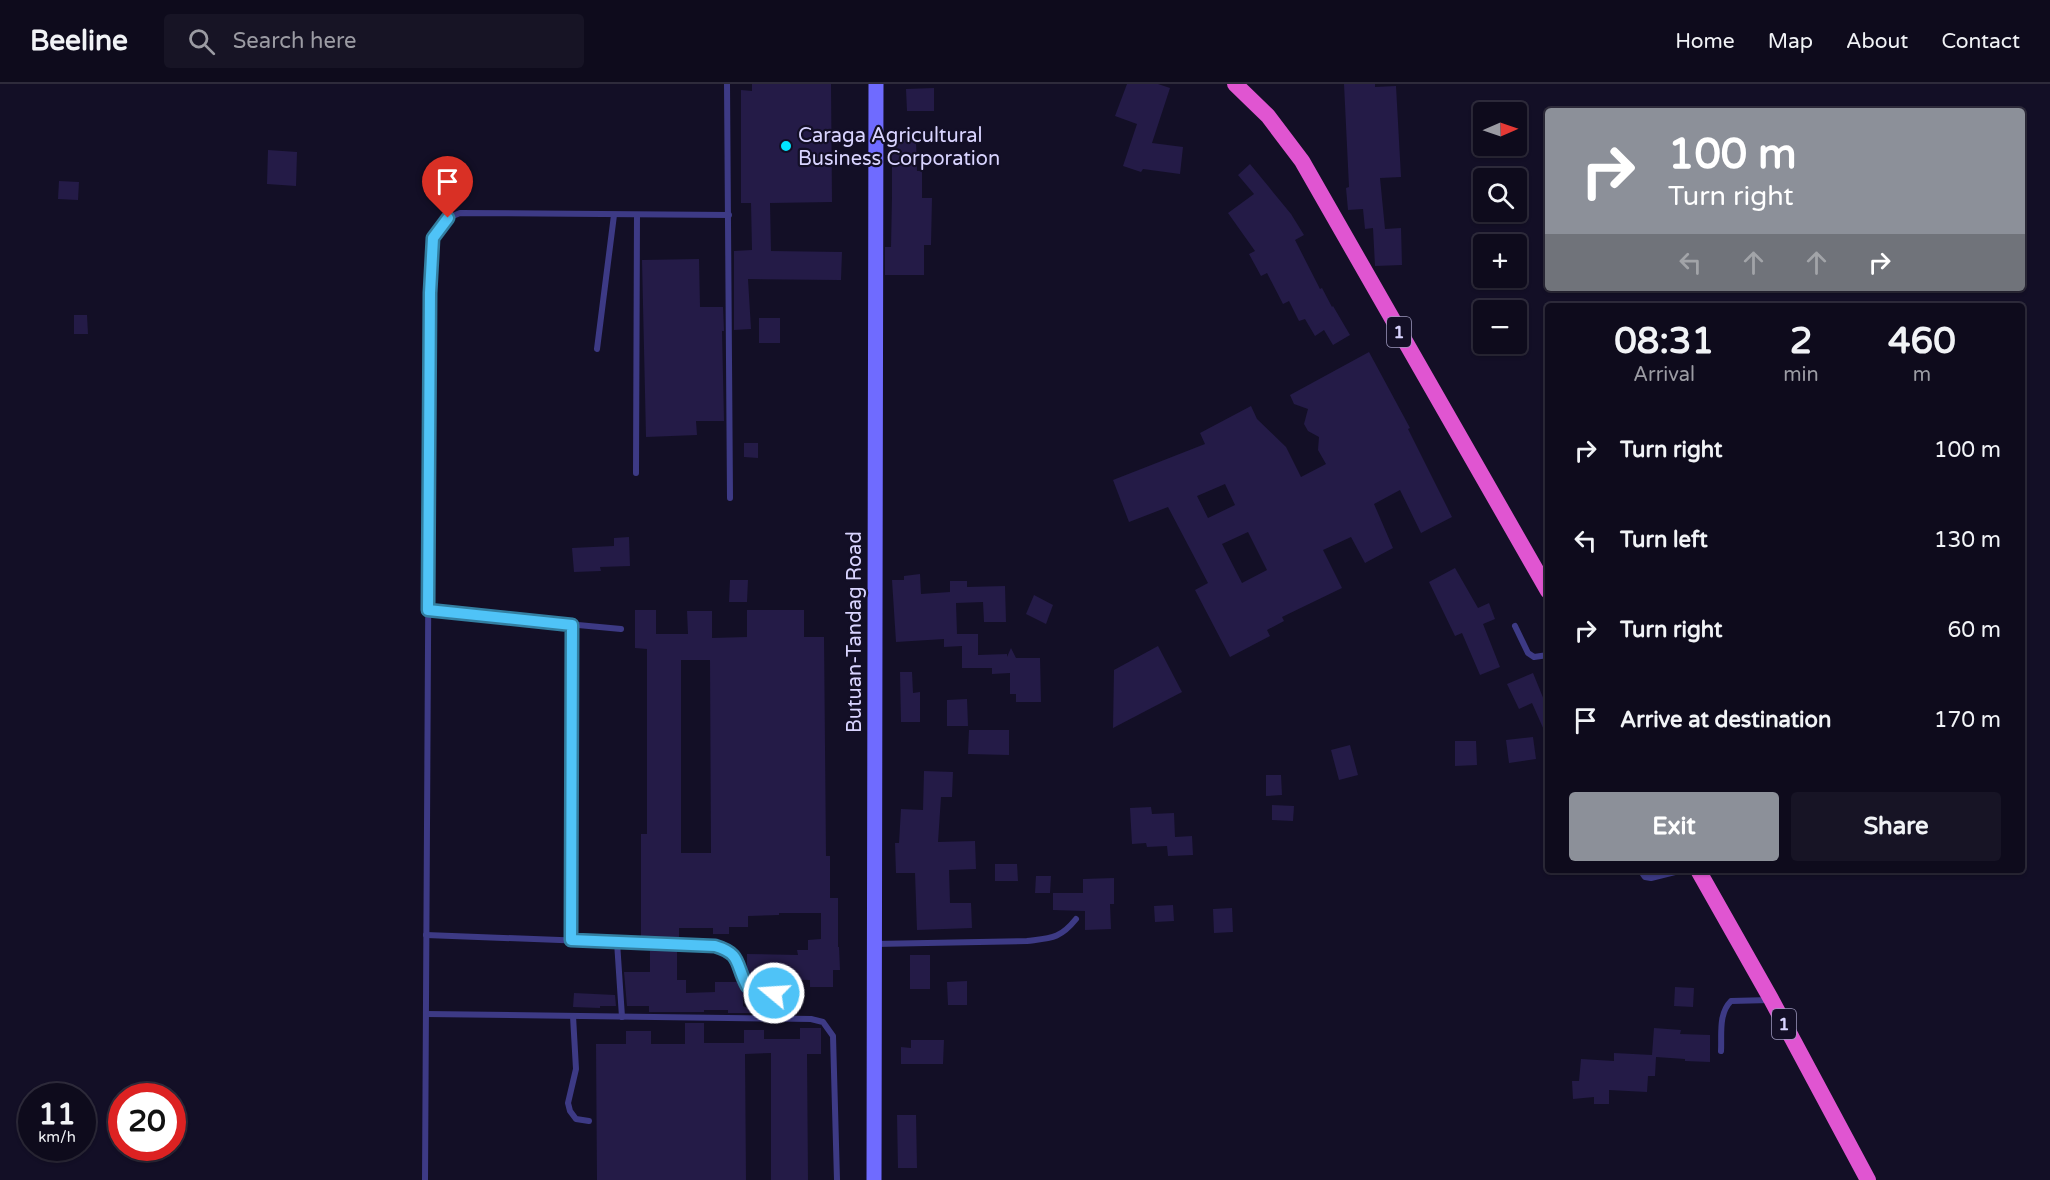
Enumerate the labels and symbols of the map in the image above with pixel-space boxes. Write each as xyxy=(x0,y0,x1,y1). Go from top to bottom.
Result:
north arrow xyxy=(1473,102,1527,156)
place label: Caraga Agricultural Business Corporation xyxy=(798,124,1000,171)
marker: Caraga Agricultural Business Corporation xyxy=(779,139,793,153)
pin xyxy=(422,156,473,218)
road number: 1 xyxy=(1387,317,1411,347)
street label: Butuan-Tandag Road xyxy=(843,531,867,733)
position arrow xyxy=(742,961,806,1025)
road number: 1 xyxy=(1772,1009,1796,1039)
speed limit sign: 20 xyxy=(108,1083,186,1161)

